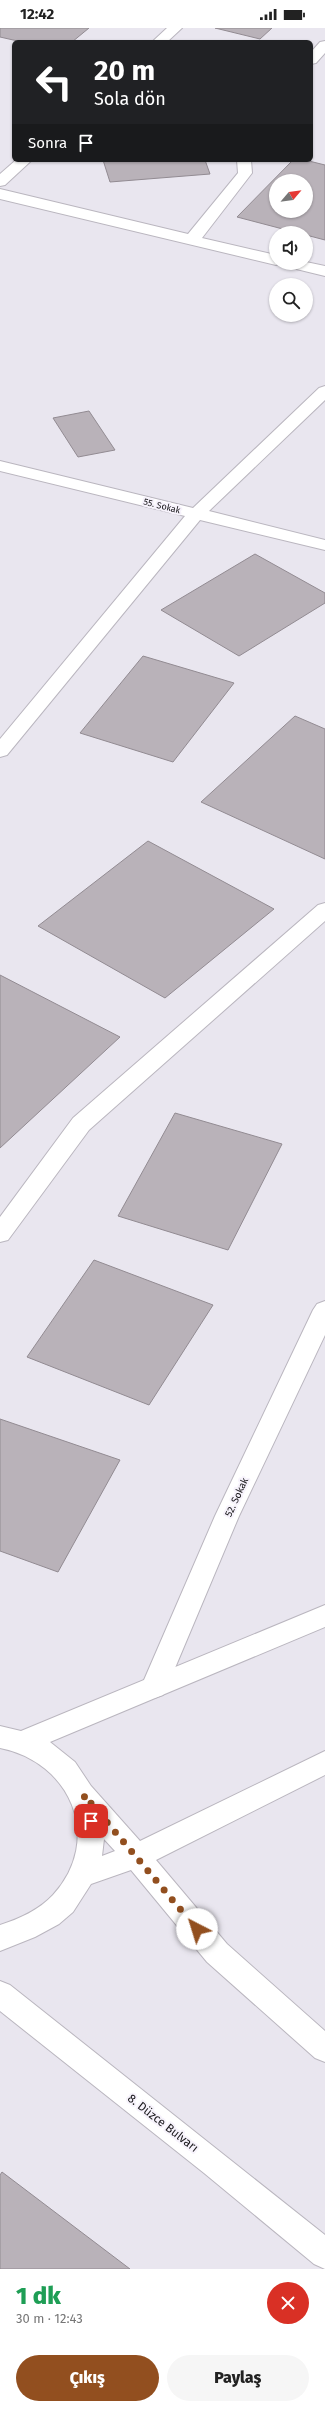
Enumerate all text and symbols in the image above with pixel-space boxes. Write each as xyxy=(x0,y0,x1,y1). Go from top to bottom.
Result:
text: 12:42 xyxy=(20,5,54,23)
text: 20 m xyxy=(94,54,155,87)
icon: left xyxy=(28,56,80,108)
text: Sola dön xyxy=(94,88,166,110)
icon: arrive xyxy=(75,132,97,154)
text: Sonra xyxy=(28,134,67,152)
north arrow xyxy=(269,174,313,218)
map controls xyxy=(269,174,313,322)
button: sound xyxy=(269,226,313,270)
button: search xyxy=(269,278,313,322)
street label: 55. Sokak xyxy=(143,497,182,515)
street label: 52. Sokak xyxy=(223,1475,252,1519)
pin xyxy=(74,1804,108,1838)
icon: arrive xyxy=(80,1810,102,1832)
position arrow xyxy=(176,1908,218,1950)
street label: 8. Düzce Bulvarı xyxy=(125,2091,201,2155)
text: 1 dk xyxy=(16,2282,61,2310)
button: close xyxy=(267,2282,309,2324)
text: 30 m · 12:43 xyxy=(16,2311,83,2326)
button: Çıkış xyxy=(16,2355,159,2401)
button: Paylaş xyxy=(167,2355,309,2401)

